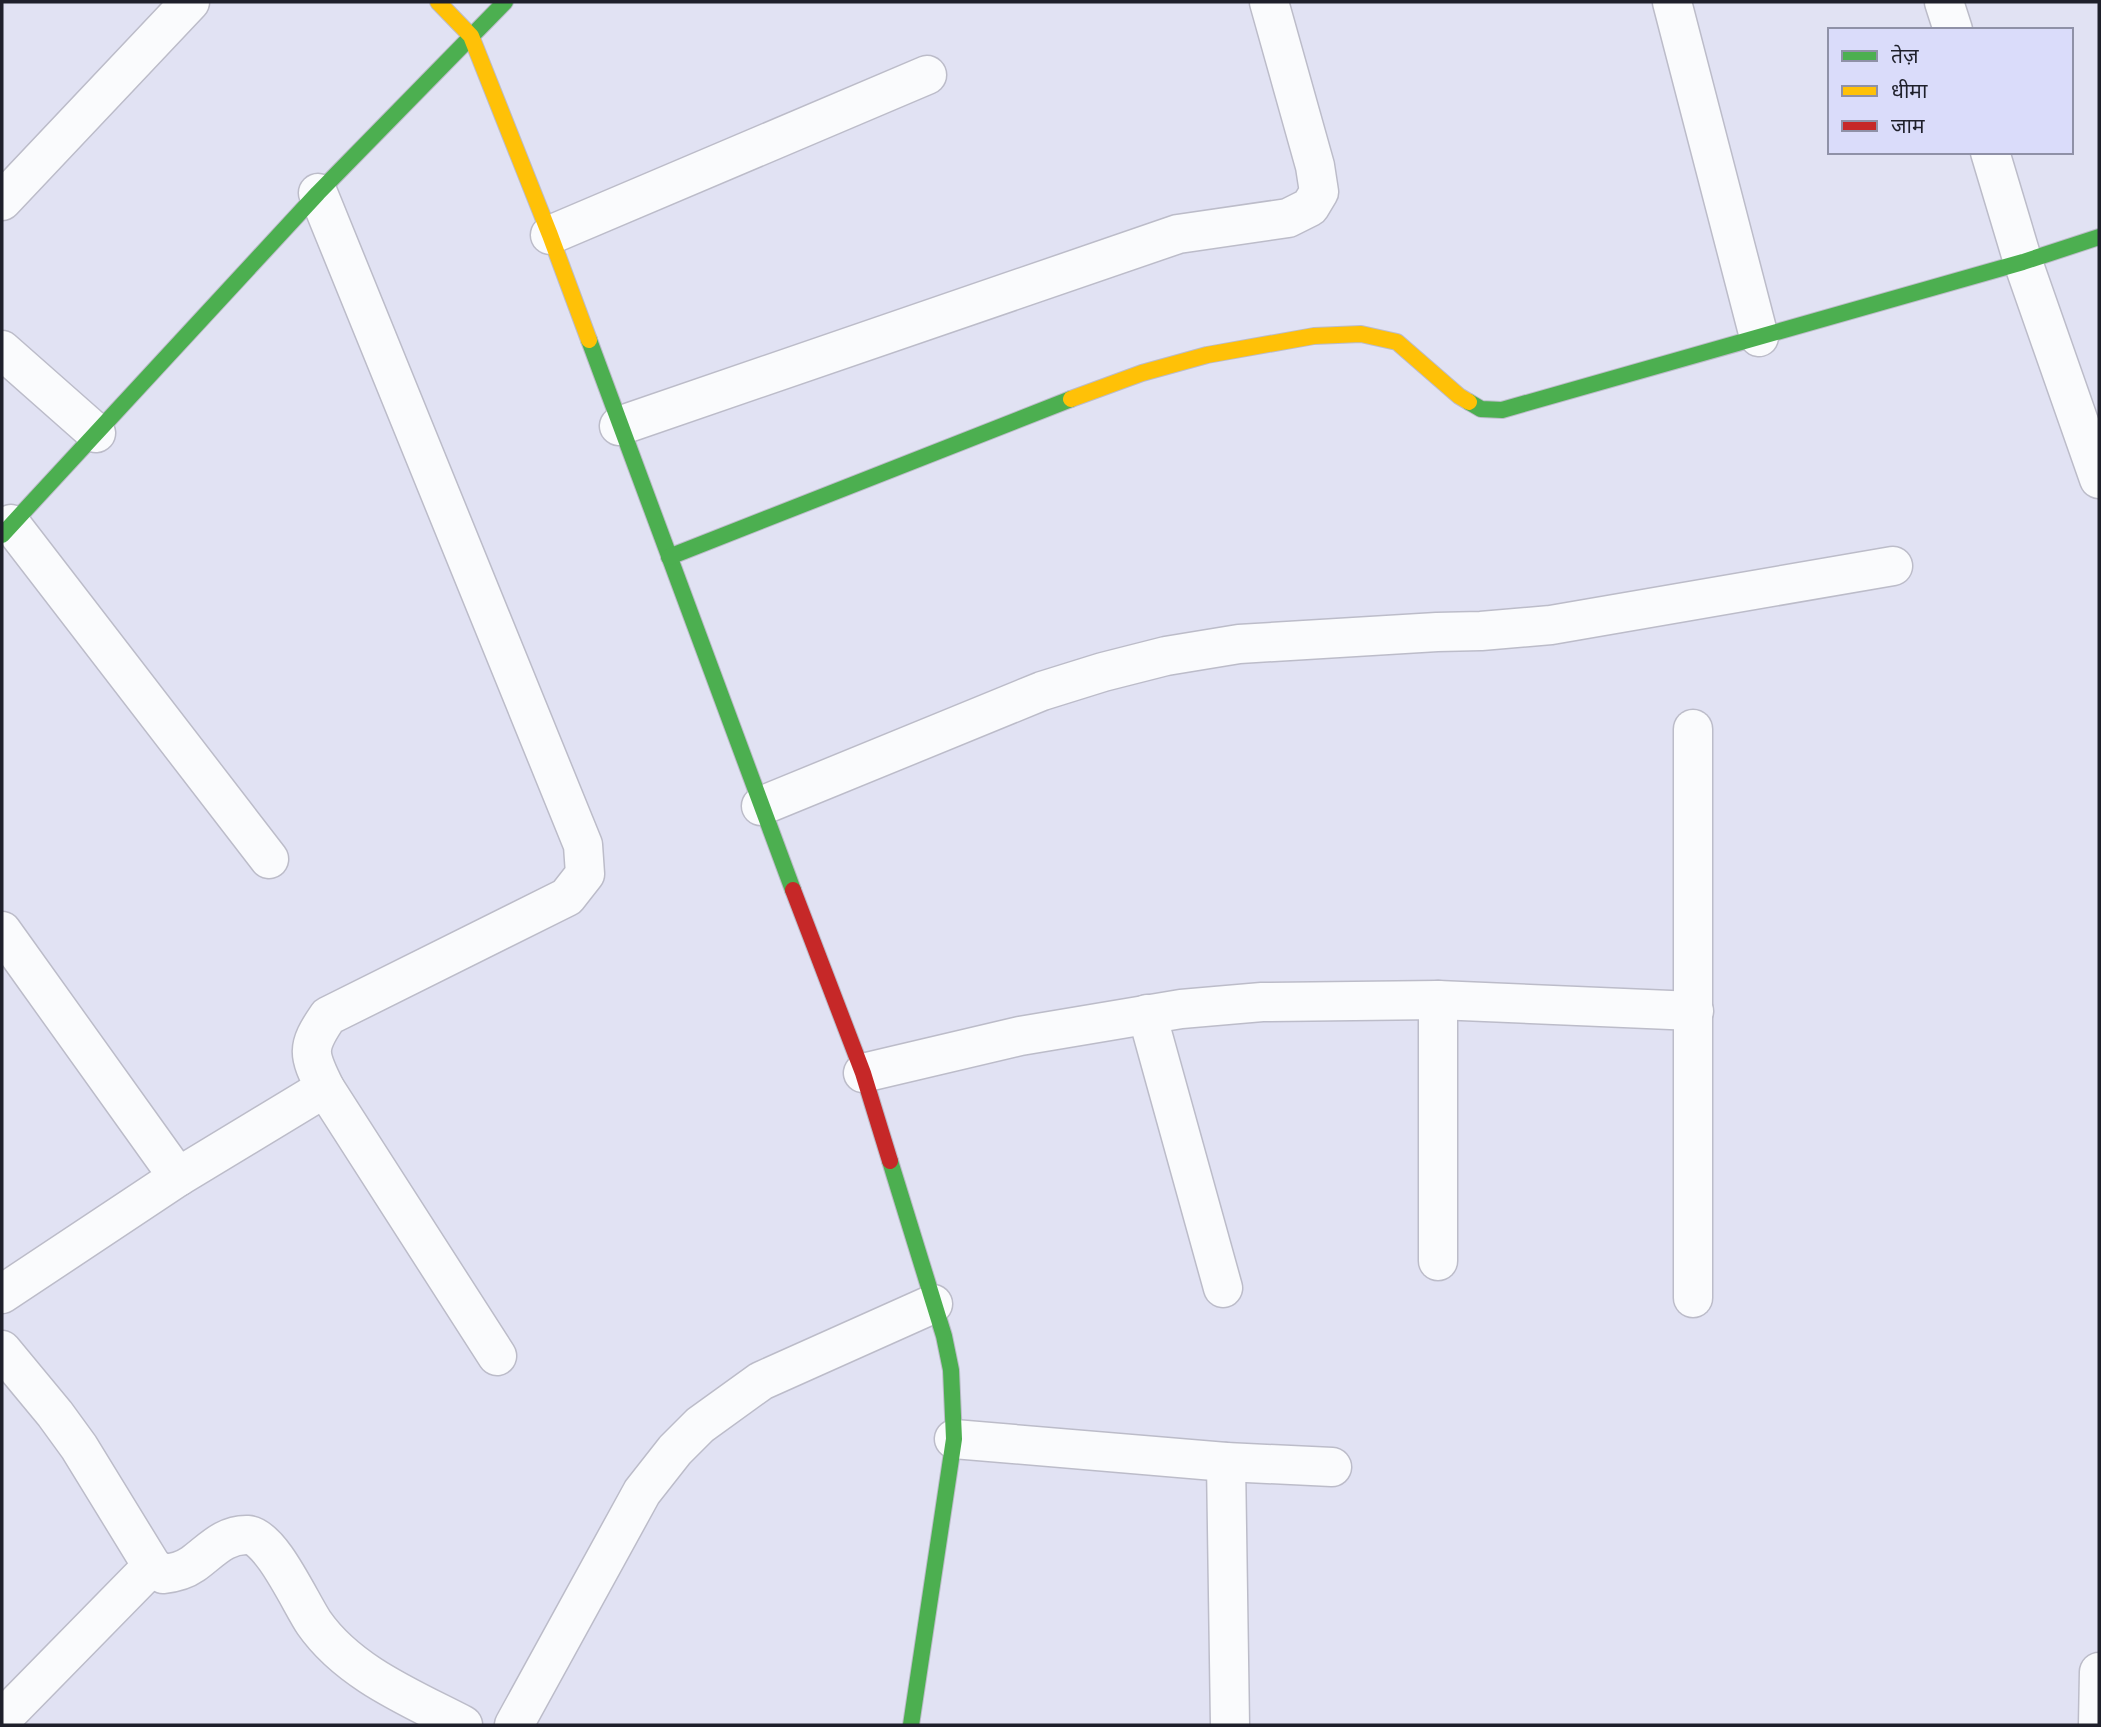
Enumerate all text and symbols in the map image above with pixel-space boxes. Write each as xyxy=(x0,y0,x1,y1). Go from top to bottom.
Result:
legend xyxy=(1828,28,2073,154)
text: तेज़ xyxy=(1891,43,1919,67)
text: धीमा xyxy=(1891,78,1928,102)
text: जाम xyxy=(1891,113,1925,137)

